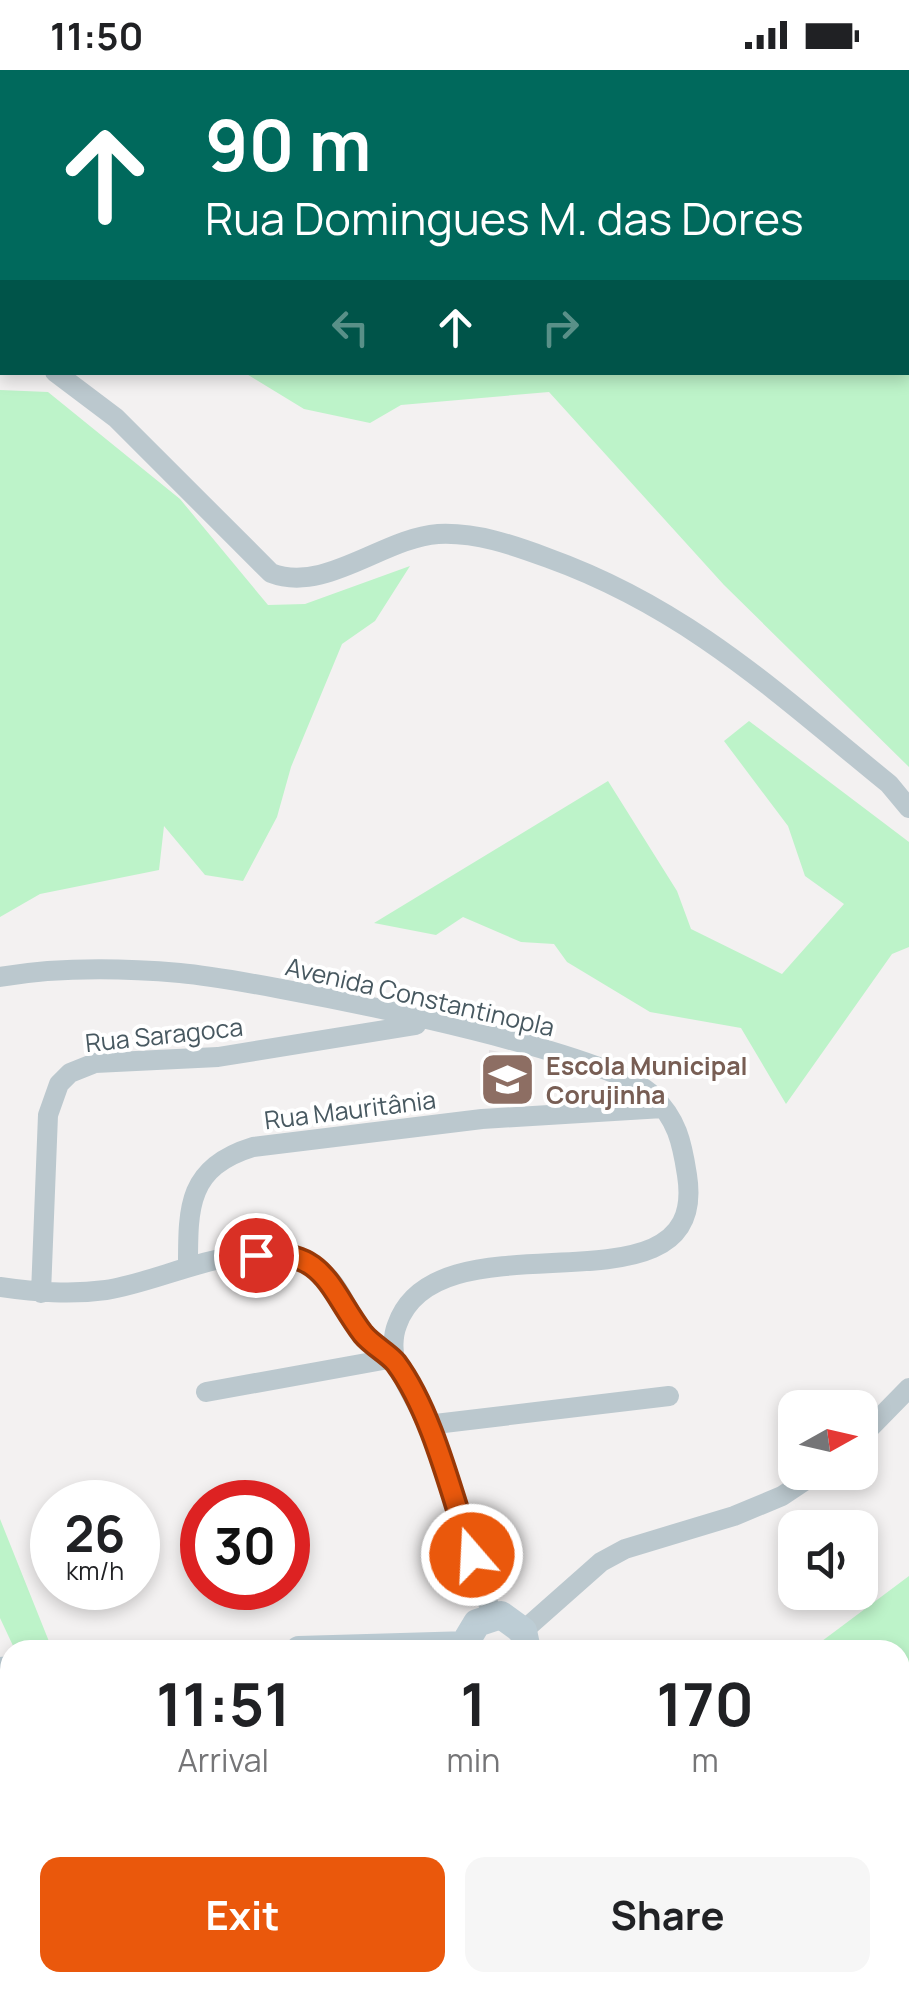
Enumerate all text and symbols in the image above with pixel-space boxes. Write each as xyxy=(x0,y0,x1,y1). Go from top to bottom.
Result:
text: 11:50 xyxy=(50,9,144,61)
text: 90 m xyxy=(205,96,372,192)
icon: ahead xyxy=(40,110,170,240)
text: Rua Domingues M. das Dores xyxy=(205,187,804,249)
icon: left xyxy=(323,300,378,355)
icon: ahead xyxy=(428,300,483,355)
icon: right xyxy=(533,300,588,355)
street label: Avenida Constantinopla xyxy=(282,949,558,1044)
street label: Rua Saragoca xyxy=(83,1009,245,1060)
place label: Escola Municipal Corujinha xyxy=(546,1048,748,1112)
school or university icon: Escola Municipal Corujinha xyxy=(477,1050,537,1110)
street label: Rua Mauritânia xyxy=(262,1082,438,1137)
pin xyxy=(214,1213,299,1298)
icon: arrive xyxy=(229,1228,284,1283)
north arrow xyxy=(778,1390,878,1490)
map controls xyxy=(778,1390,878,1610)
speed limit sign: 30 xyxy=(180,1480,310,1610)
text: 26 xyxy=(65,1499,125,1567)
position arrow xyxy=(420,1503,524,1607)
button: sound xyxy=(778,1510,878,1610)
text: km/h xyxy=(66,1553,124,1588)
text: 11:51 xyxy=(156,1662,291,1744)
text: 1 xyxy=(460,1662,487,1744)
text: 170 xyxy=(656,1662,754,1744)
text: Arrival xyxy=(178,1738,269,1782)
text: min xyxy=(447,1738,500,1782)
text: m xyxy=(692,1738,719,1782)
button: Exit xyxy=(40,1857,445,1972)
button: Share xyxy=(465,1857,870,1972)

